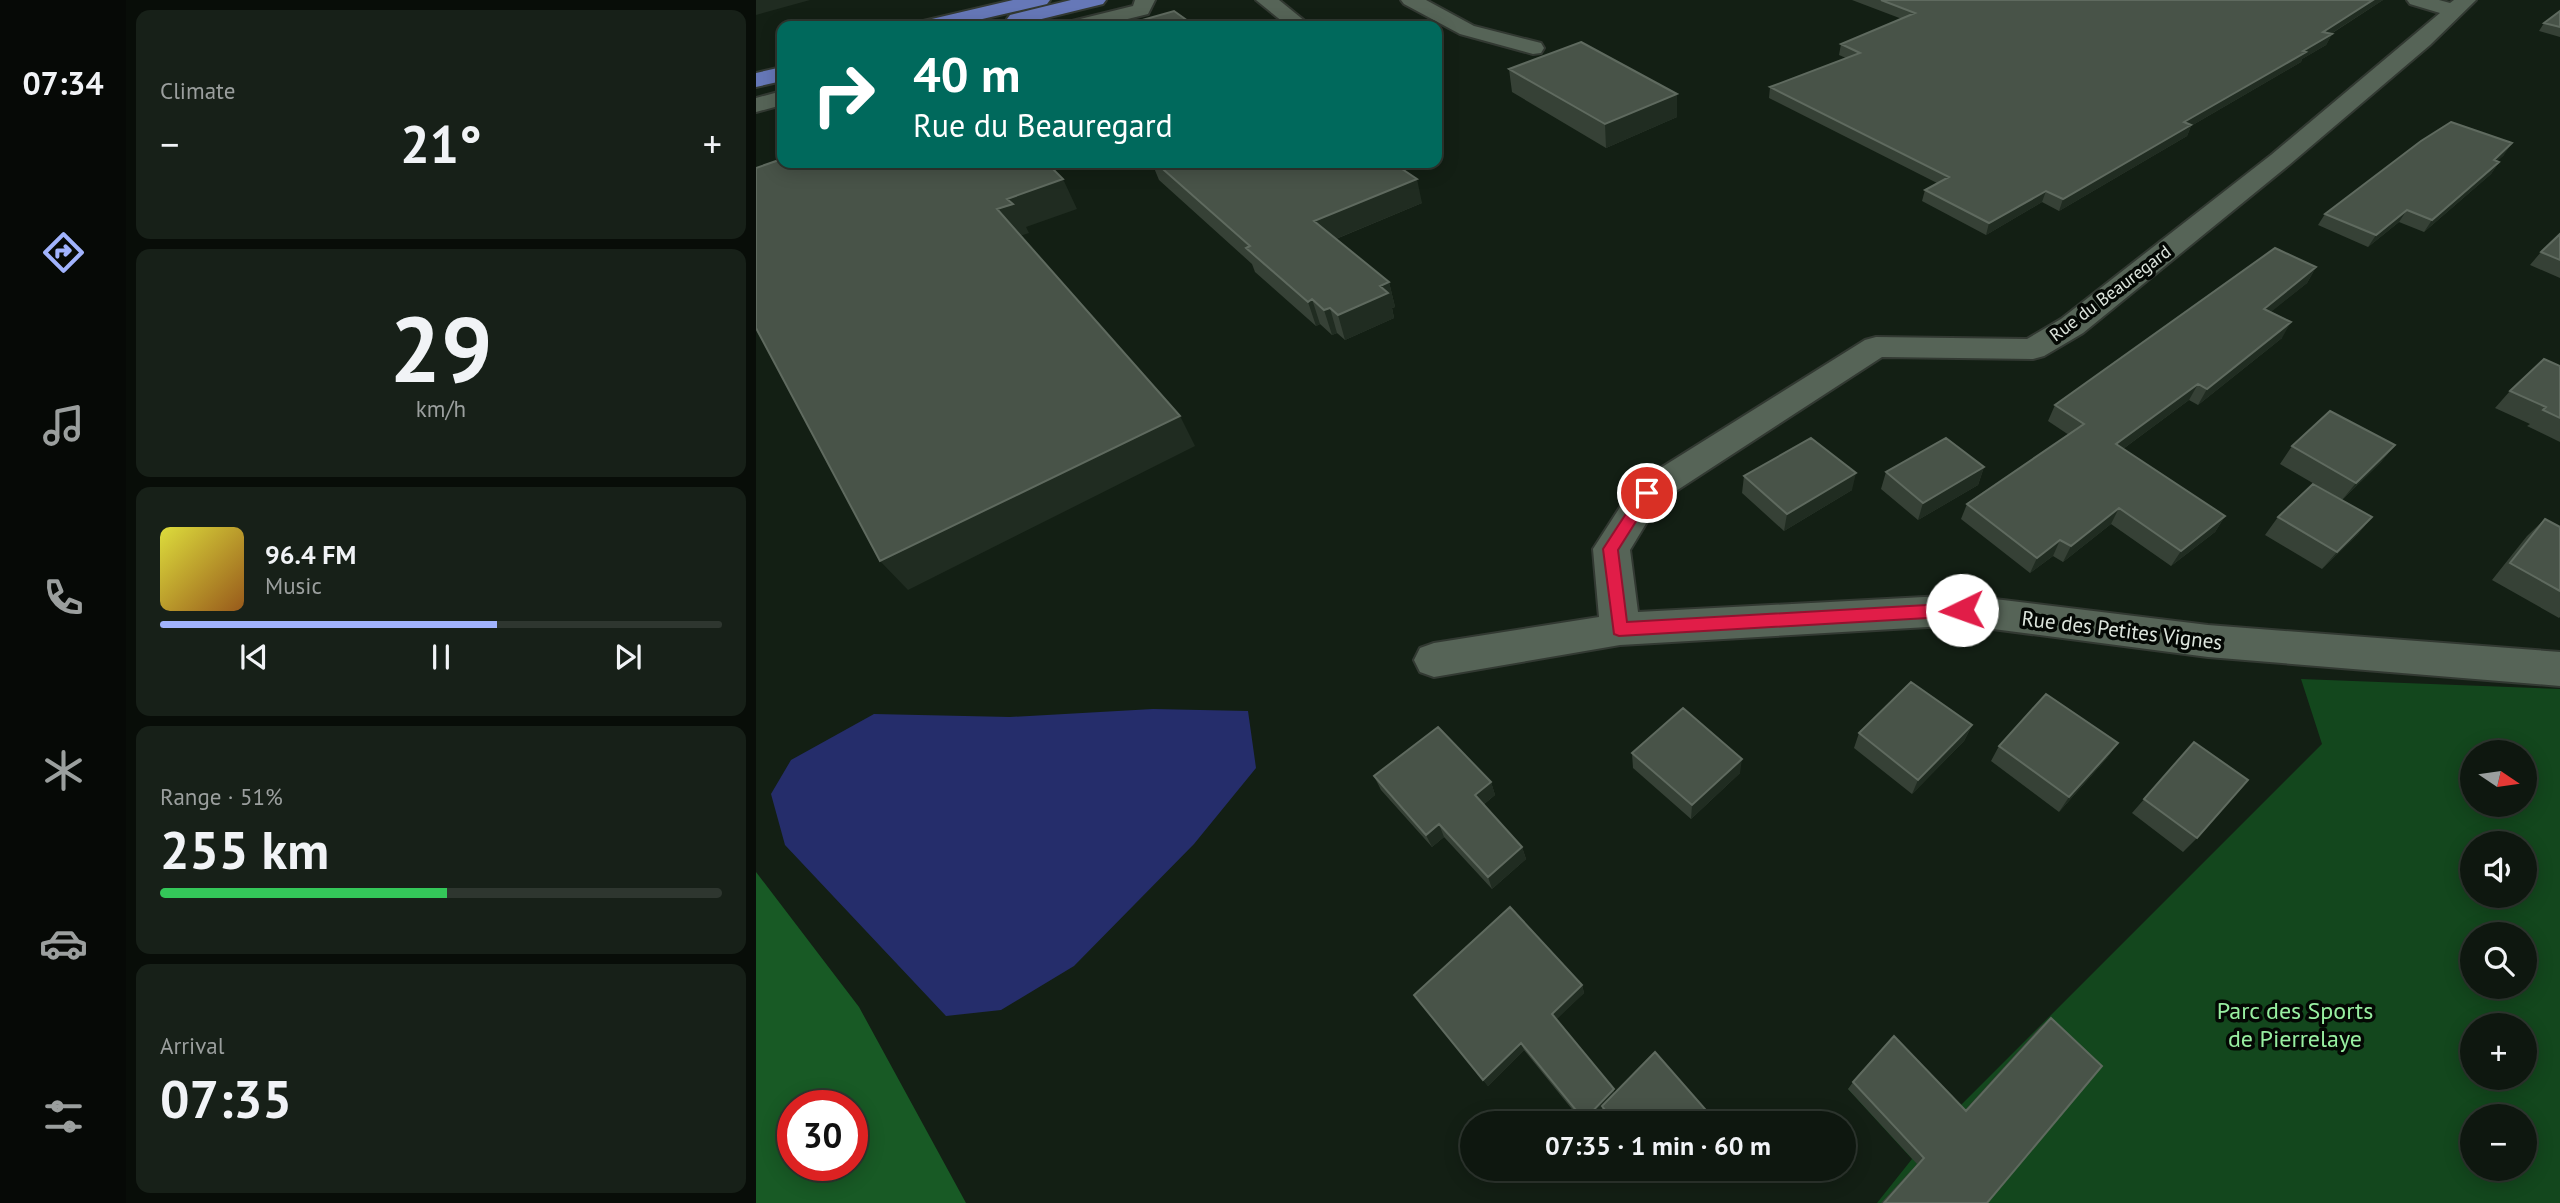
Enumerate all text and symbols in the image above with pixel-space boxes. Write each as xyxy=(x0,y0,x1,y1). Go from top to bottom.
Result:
text: 40 m xyxy=(913,42,1020,106)
icon: right xyxy=(798,49,889,140)
text: 07:34 xyxy=(22,62,104,104)
text: Climate xyxy=(160,76,235,105)
text: Rue du Beauregard xyxy=(913,104,1173,146)
text: 21° xyxy=(400,110,482,177)
text: − xyxy=(160,119,179,168)
text: + xyxy=(703,119,722,168)
icon: directions xyxy=(39,228,88,277)
street label: Rue du Beauregard xyxy=(2045,240,2175,346)
text: 29 xyxy=(389,289,493,407)
text: km/h xyxy=(416,394,466,423)
icon: music xyxy=(39,401,88,450)
pin xyxy=(1617,463,1677,523)
icon: arrive xyxy=(1628,474,1666,512)
text: 96.4 FM xyxy=(265,538,356,571)
text: Music xyxy=(265,571,322,600)
icon: phone xyxy=(39,573,88,622)
position arrow xyxy=(1925,573,1999,647)
street label: Rue des Petites Vignes xyxy=(2020,604,2224,656)
icon: previous xyxy=(235,638,273,676)
icon: pause xyxy=(422,638,460,676)
icon: next xyxy=(609,638,647,676)
north arrow xyxy=(2460,740,2538,817)
map controls xyxy=(2460,740,2537,1181)
icon: climate xyxy=(39,746,88,795)
text: Range · 51% xyxy=(160,782,283,811)
text: 255 km xyxy=(160,816,329,883)
button: sound xyxy=(2460,831,2537,908)
icon: car xyxy=(39,919,88,968)
button: search xyxy=(2460,922,2537,999)
park label: Parc des Sports de Pierrelaye xyxy=(2217,995,2373,1054)
button: + xyxy=(2460,1013,2537,1090)
text: Arrival xyxy=(160,1031,224,1060)
text: 07:35 xyxy=(160,1065,292,1132)
speed limit sign: 30 xyxy=(777,1090,868,1181)
icon: filters xyxy=(39,1092,88,1141)
button: − xyxy=(2460,1104,2537,1181)
text: 07:35 · 1 min · 60 m xyxy=(1545,1129,1771,1162)

